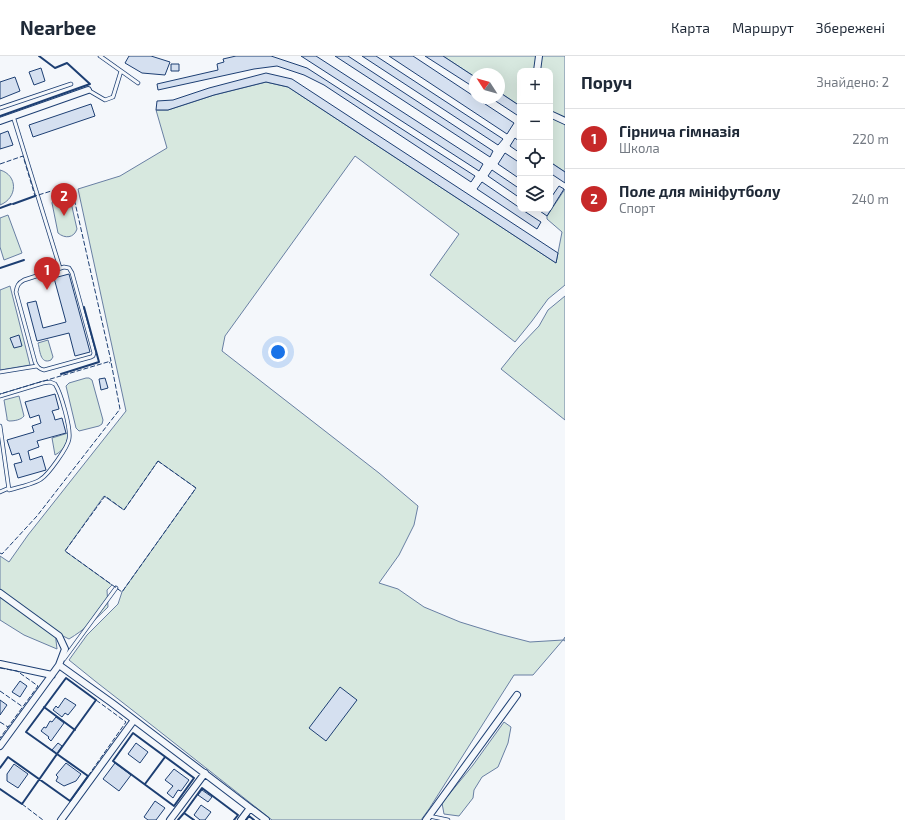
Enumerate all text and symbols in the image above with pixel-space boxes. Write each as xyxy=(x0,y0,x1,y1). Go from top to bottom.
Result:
text: Nearbee xyxy=(20,16,96,39)
text: Карта xyxy=(671,19,710,36)
text: Маршрут xyxy=(732,19,794,36)
text: Збережені xyxy=(816,19,885,36)
north arrow xyxy=(469,68,505,104)
map controls xyxy=(517,68,553,212)
button: + xyxy=(517,68,553,104)
text: Поруч xyxy=(581,72,632,92)
text: Знайдено: 2 xyxy=(817,74,889,90)
button: − xyxy=(517,104,553,140)
text: Гірнича гімназія xyxy=(619,122,740,140)
text: 1 xyxy=(591,131,597,147)
text: 220 m xyxy=(852,131,889,147)
button: locate xyxy=(517,140,553,176)
text: Школа xyxy=(619,140,660,156)
button: layers xyxy=(517,176,553,212)
text: Поле для мініфутболу xyxy=(619,182,780,200)
pin: 2 xyxy=(51,183,77,216)
text: 2 xyxy=(590,191,598,207)
text: 240 m xyxy=(852,191,889,207)
text: Спорт xyxy=(619,200,655,216)
pin: 1 xyxy=(34,257,60,290)
your location xyxy=(268,342,288,362)

